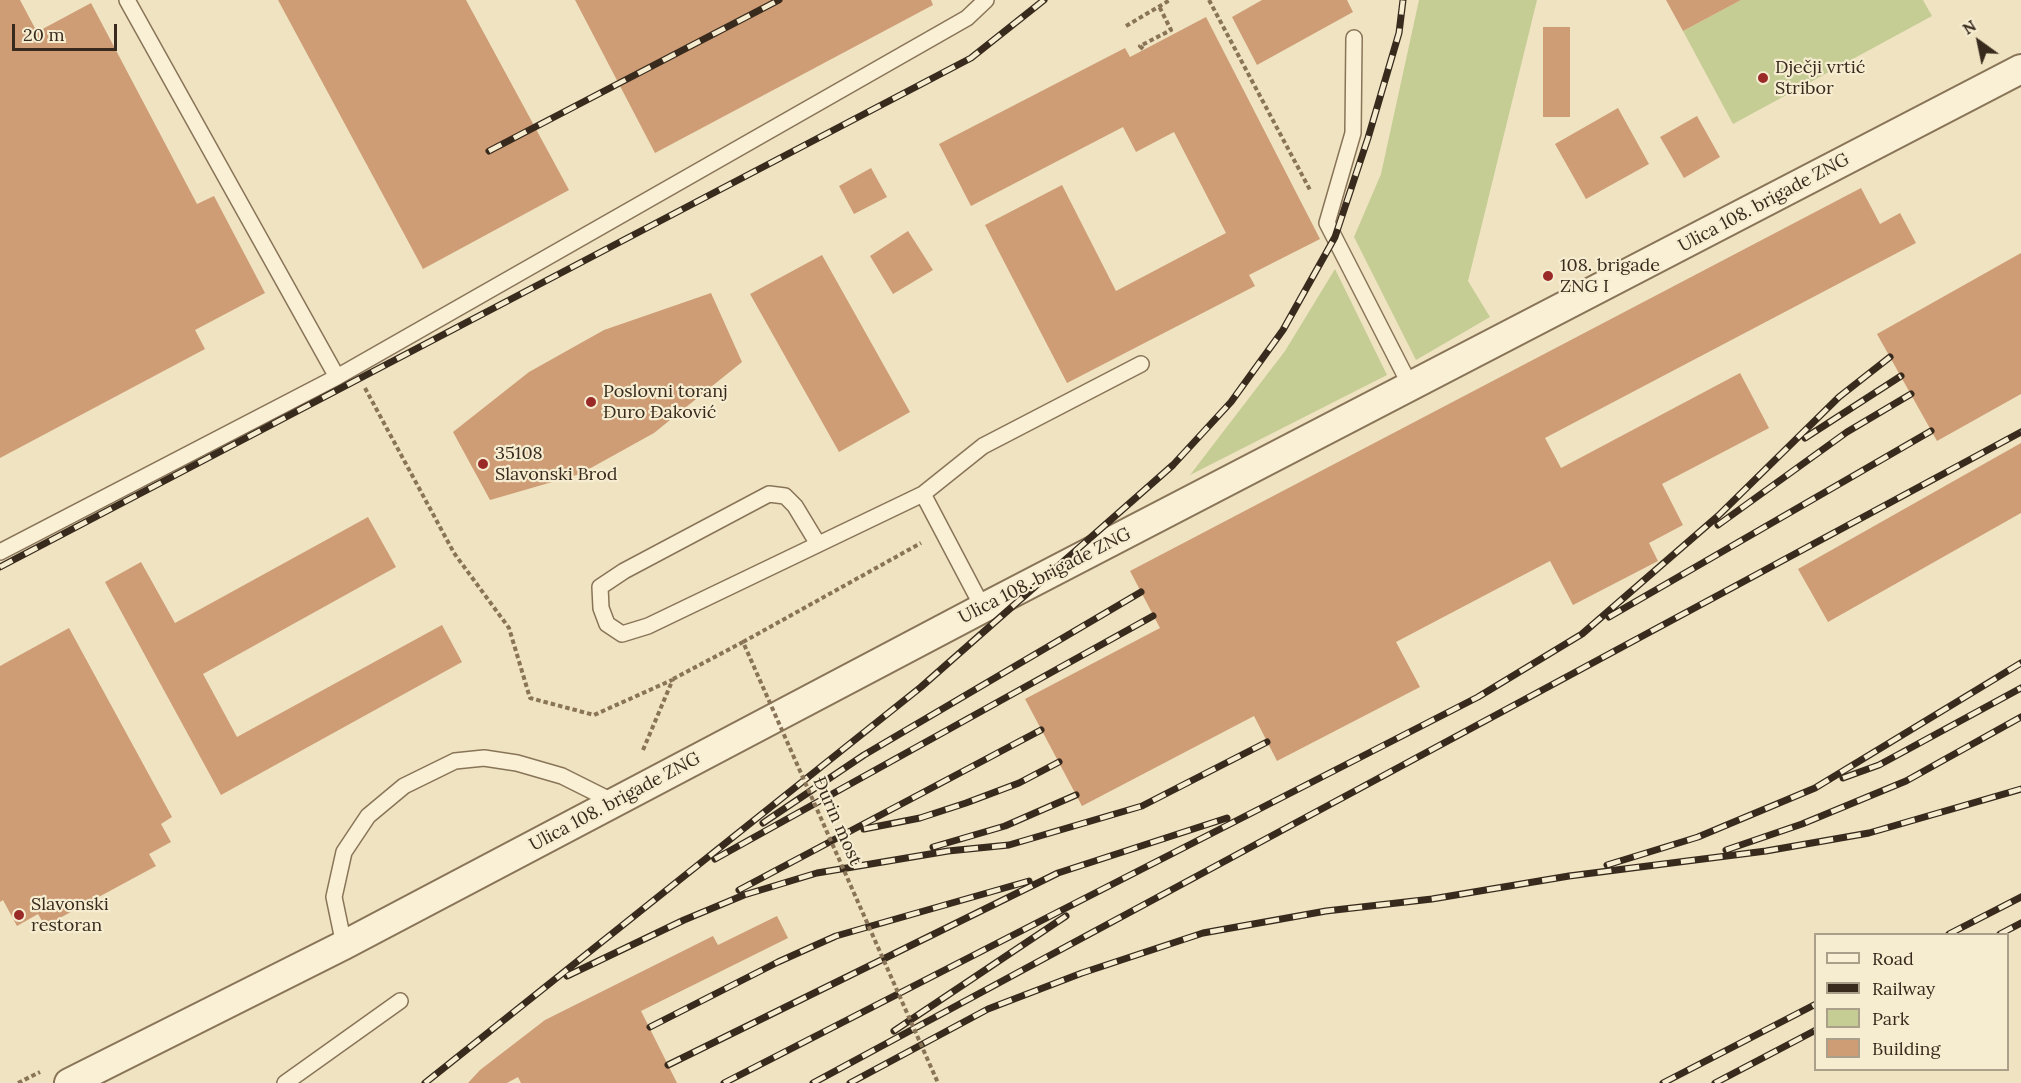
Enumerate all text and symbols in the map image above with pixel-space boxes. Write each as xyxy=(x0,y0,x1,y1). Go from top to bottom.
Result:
scale bar xyxy=(15,12,120,50)
north arrow xyxy=(1949,12,2009,72)
text: N xyxy=(1959,15,1980,39)
text: 20 m xyxy=(23,23,65,46)
place label: Dječji vrtić Stribor xyxy=(1775,57,1865,100)
marker: Dječji vrtić Stribor xyxy=(1756,71,1770,85)
street label: Ulica 108. brigade ZNG xyxy=(1675,149,1853,257)
place label: 108. brigade ZNG I xyxy=(1560,255,1660,298)
marker: 108. brigade ZNG I xyxy=(1541,269,1555,283)
place label: Poslovni toranj Đuro Đaković xyxy=(603,381,728,424)
marker: Poslovni toranj Đuro Đaković xyxy=(584,395,598,409)
place label: 35108 Slavonski Brod xyxy=(495,443,617,486)
marker: 35108 Slavonski Brod xyxy=(476,457,490,471)
street label: Ulica 108. brigade ZNG xyxy=(955,523,1135,629)
street label: Ulica 108. brigade ZNG xyxy=(526,748,704,856)
street label: Đurin most xyxy=(808,773,866,869)
place label: Slavonski restoran xyxy=(31,894,109,936)
marker: Slavonski restoran xyxy=(12,908,26,922)
legend xyxy=(1814,933,2009,1071)
text: Road xyxy=(1872,947,1914,970)
text: Railway xyxy=(1872,977,1935,1000)
text: Park xyxy=(1872,1007,1909,1030)
text: Building xyxy=(1872,1037,1940,1060)

